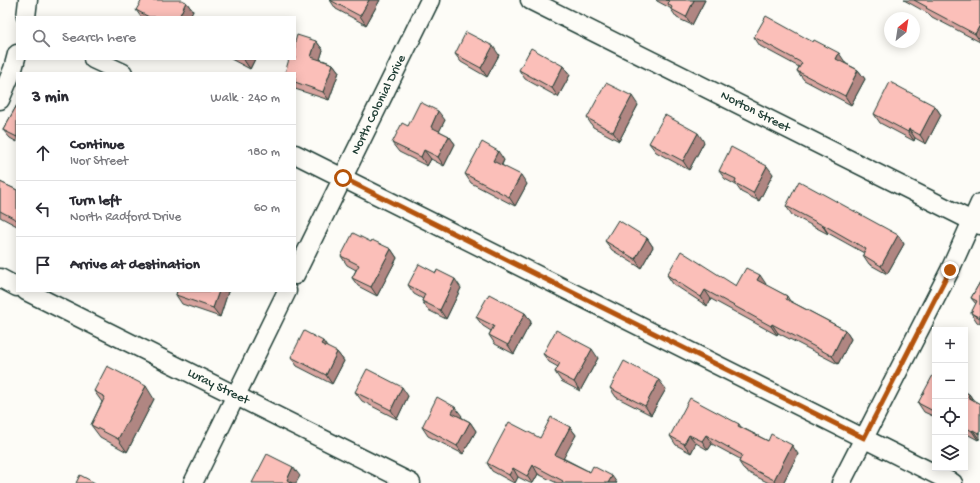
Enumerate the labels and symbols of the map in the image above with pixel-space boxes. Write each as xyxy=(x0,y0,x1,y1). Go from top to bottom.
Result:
north arrow xyxy=(884,12,920,48)
street label: North Colonial Drive xyxy=(348,52,410,157)
street label: Norton Street xyxy=(718,88,794,137)
route start xyxy=(334,169,352,187)
route end xyxy=(941,261,959,279)
street label: Luray Street xyxy=(185,366,253,409)

